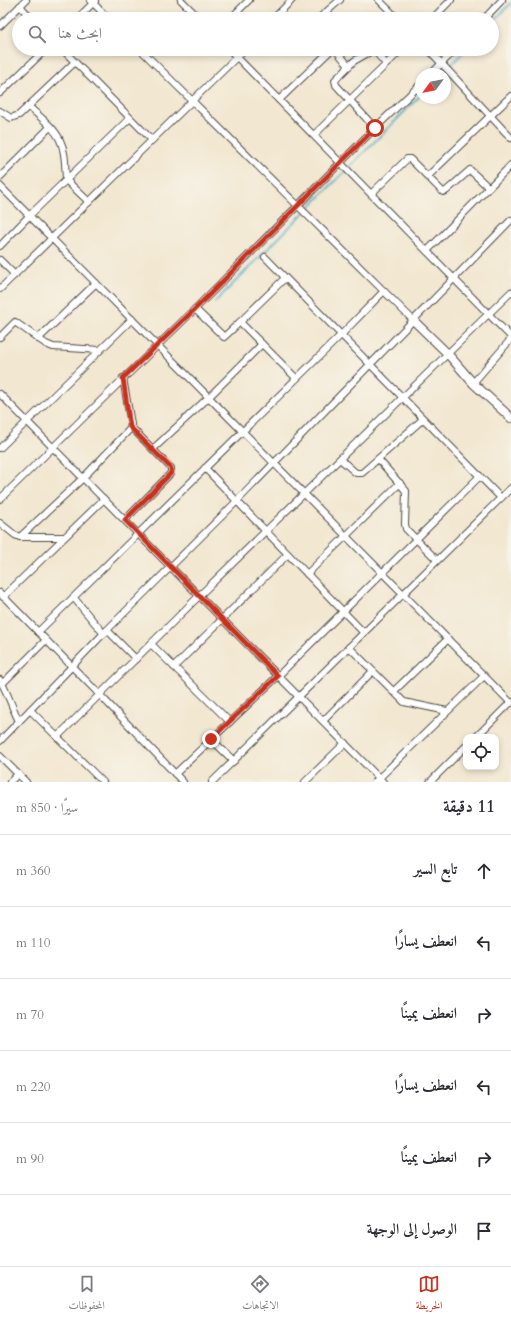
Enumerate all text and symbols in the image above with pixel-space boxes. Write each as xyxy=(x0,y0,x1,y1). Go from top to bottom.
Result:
search box xyxy=(12,12,499,56)
icon: search xyxy=(26,23,48,45)
text: ابحث هنا xyxy=(58,23,102,43)
north arrow xyxy=(415,68,451,104)
route start xyxy=(366,119,384,137)
route end xyxy=(202,730,220,748)
map controls xyxy=(463,734,499,770)
button: locate xyxy=(463,734,499,770)
text: 11 دقيقة xyxy=(443,795,495,818)
text: سيرًا · 850 m xyxy=(16,799,78,817)
text: تابع السير xyxy=(414,859,457,879)
icon: ahead xyxy=(473,860,495,882)
text: 360 m xyxy=(16,862,50,880)
text: انعطف يسارًا xyxy=(395,931,457,951)
icon: left xyxy=(473,932,495,954)
text: 110 m xyxy=(16,934,50,952)
text: انعطف يمينًا xyxy=(401,1003,457,1023)
icon: right xyxy=(473,1004,495,1026)
text: 70 m xyxy=(16,1006,44,1024)
text: انعطف يسارًا xyxy=(395,1075,457,1095)
icon: left xyxy=(473,1076,495,1098)
text: 220 m xyxy=(16,1078,50,1096)
text: انعطف يمينًا xyxy=(401,1147,457,1167)
icon: right xyxy=(473,1148,495,1170)
text: 90 m xyxy=(16,1150,44,1168)
text: الوصول إلى الوجهة xyxy=(367,1219,457,1239)
icon: arrive xyxy=(473,1220,495,1242)
tab: المحفوظات xyxy=(69,1273,105,1316)
tab: الاتجاهات xyxy=(242,1273,279,1316)
tab: الخريطة xyxy=(416,1273,442,1316)

